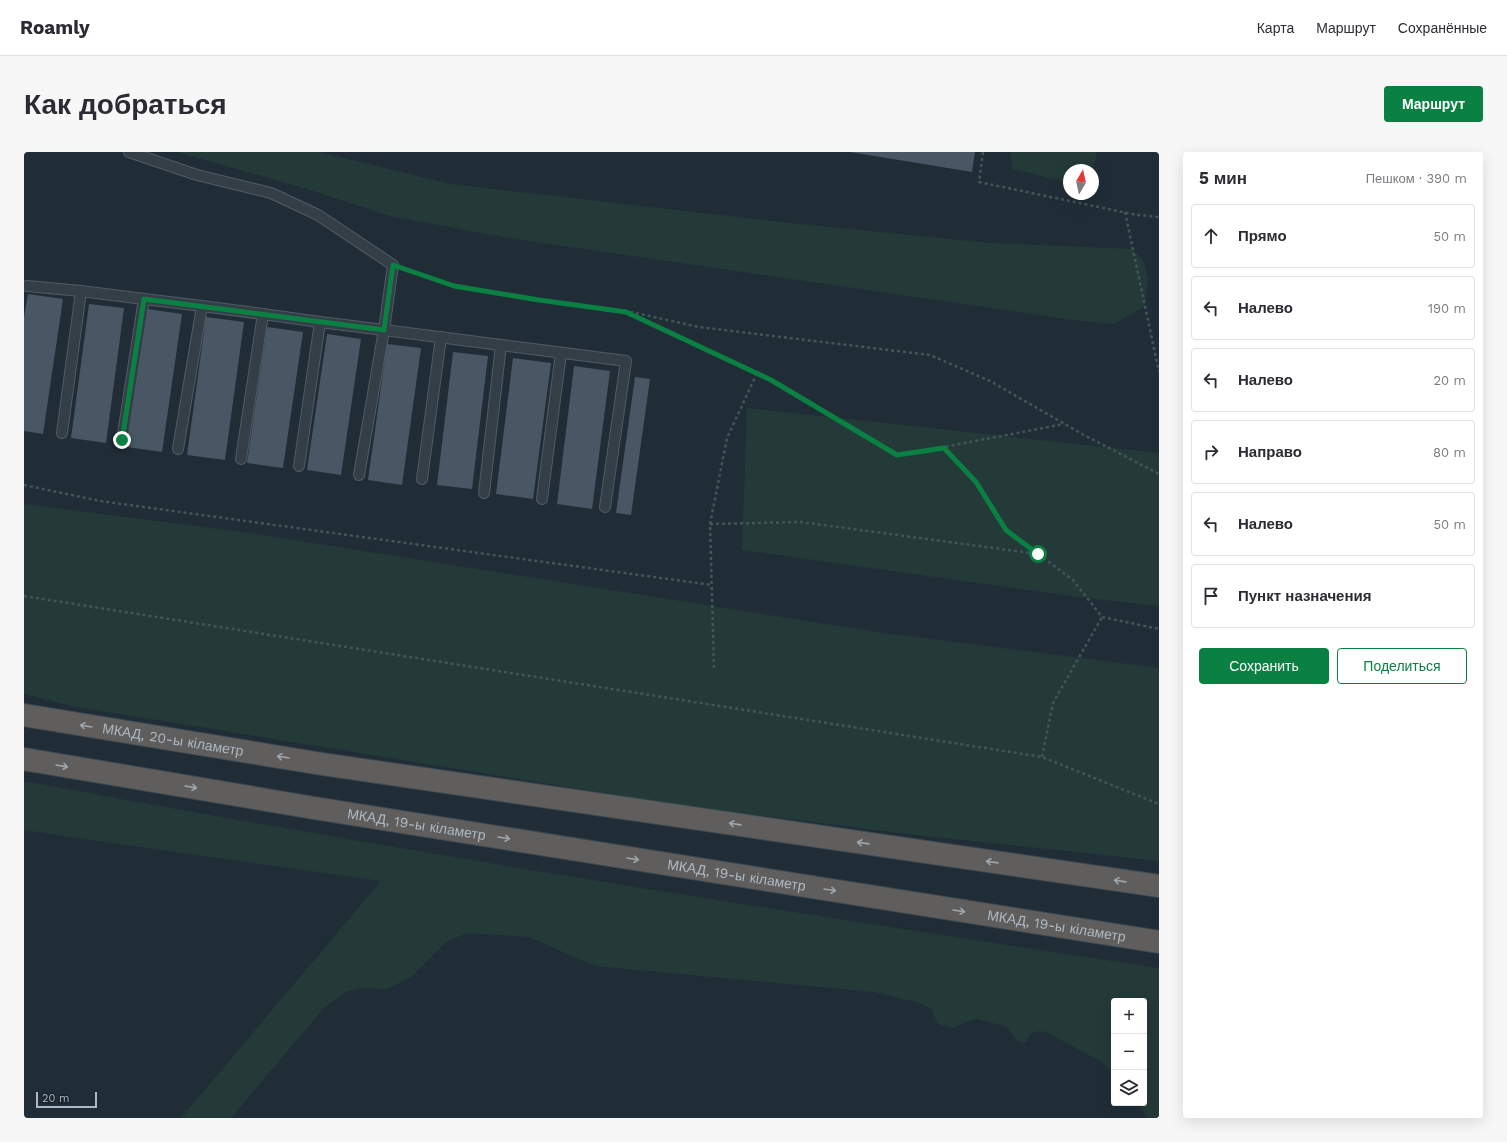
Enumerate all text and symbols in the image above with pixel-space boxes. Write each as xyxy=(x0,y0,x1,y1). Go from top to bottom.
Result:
text: Roamly xyxy=(20,16,90,39)
text: Карта xyxy=(1257,20,1294,36)
text: Маршрут xyxy=(1316,20,1376,36)
text: Сохранённые xyxy=(1398,20,1487,36)
button: Маршрут xyxy=(1384,86,1483,122)
text: Как добраться xyxy=(24,88,227,121)
north arrow xyxy=(1063,164,1099,200)
text: 5 мин xyxy=(1199,168,1247,188)
text: Пешком · 390 m xyxy=(1366,171,1467,186)
icon: ahead xyxy=(1200,225,1222,247)
text: Прямо xyxy=(1238,227,1287,245)
text: 50 m xyxy=(1434,229,1466,244)
icon: left xyxy=(1200,297,1222,319)
text: Налево xyxy=(1238,299,1293,317)
text: 190 m xyxy=(1428,301,1466,316)
icon: left xyxy=(1200,369,1222,391)
text: Налево xyxy=(1238,371,1293,389)
text: 20 m xyxy=(1434,373,1466,388)
route end xyxy=(113,431,131,449)
icon: right xyxy=(1200,441,1222,463)
text: Направо xyxy=(1238,443,1302,461)
text: 80 m xyxy=(1433,445,1466,460)
icon: left xyxy=(1200,513,1222,535)
text: Налево xyxy=(1238,515,1293,533)
text: 50 m xyxy=(1434,517,1466,532)
route start xyxy=(1029,545,1047,563)
icon: arrive xyxy=(1200,585,1222,607)
text: Пункт назначения xyxy=(1238,587,1371,605)
button: Сохранить xyxy=(1199,648,1329,684)
button: Поделиться xyxy=(1337,648,1467,684)
street label: МКАД, 20-ы кіламетр xyxy=(101,720,245,759)
one-way arrow xyxy=(80,722,93,730)
one-way arrow xyxy=(277,753,290,761)
one-way arrow xyxy=(56,762,69,770)
one-way arrow xyxy=(184,783,197,791)
street label: МКАД, 19-ы кіламетр xyxy=(346,805,487,843)
one-way arrow xyxy=(728,820,741,828)
one-way arrow xyxy=(497,834,510,842)
one-way arrow xyxy=(857,839,870,847)
one-way arrow xyxy=(626,855,639,863)
street label: МКАД, 19-ы кіламетр xyxy=(666,856,807,894)
one-way arrow xyxy=(986,858,999,866)
one-way arrow xyxy=(1114,877,1127,885)
one-way arrow xyxy=(823,886,836,894)
one-way arrow xyxy=(952,907,965,915)
street label: МКАД, 19-ы кіламетр xyxy=(986,907,1127,945)
map controls xyxy=(1111,998,1147,1106)
button: + xyxy=(1111,998,1147,1034)
button: − xyxy=(1111,1034,1147,1070)
button: layers xyxy=(1111,1070,1147,1106)
scale bar xyxy=(36,1090,97,1109)
text: 20 m xyxy=(42,1092,70,1105)

